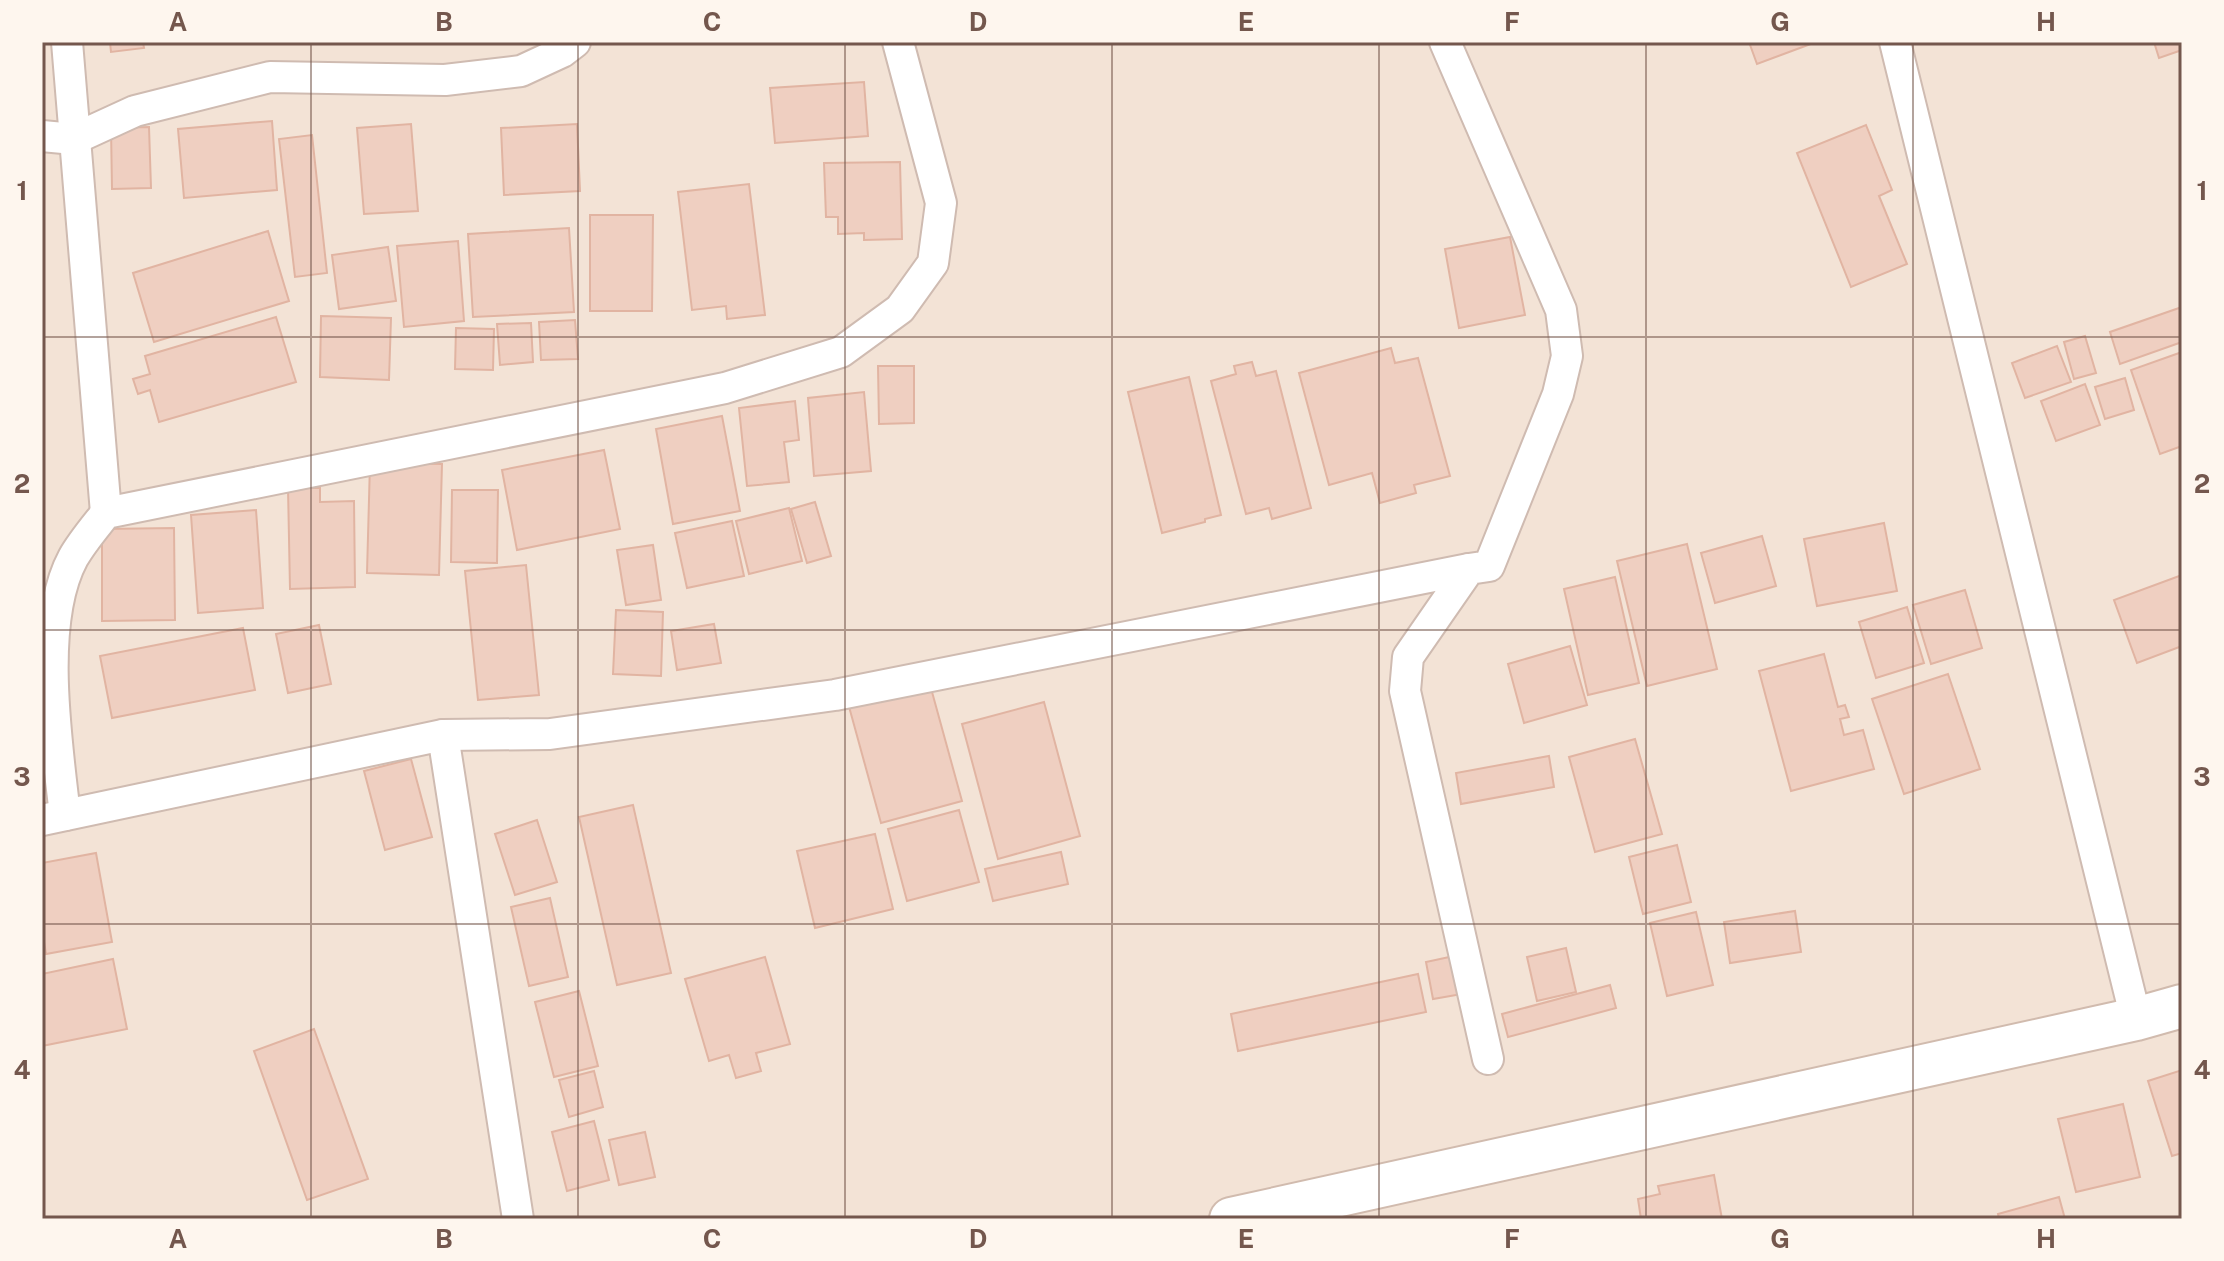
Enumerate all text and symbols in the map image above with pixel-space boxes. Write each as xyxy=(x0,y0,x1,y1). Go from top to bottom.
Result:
text: A xyxy=(169,6,188,37)
text: B xyxy=(435,6,453,37)
text: C xyxy=(703,6,721,37)
text: D xyxy=(969,6,987,37)
text: E xyxy=(1238,6,1254,37)
text: F xyxy=(1504,6,1520,37)
text: G xyxy=(1770,6,1790,37)
text: H xyxy=(2036,6,2056,37)
text: 1 xyxy=(16,175,28,206)
text: 1 xyxy=(2196,175,2208,206)
text: 2 xyxy=(14,468,30,499)
text: 2 xyxy=(2194,468,2210,499)
text: 3 xyxy=(13,761,31,792)
text: 3 xyxy=(2193,761,2211,792)
text: 4 xyxy=(13,1054,31,1085)
text: 4 xyxy=(2193,1054,2211,1085)
text: A xyxy=(169,1223,188,1254)
text: B xyxy=(435,1223,453,1254)
text: C xyxy=(703,1223,721,1254)
text: D xyxy=(969,1223,987,1254)
text: E xyxy=(1238,1223,1254,1254)
text: F xyxy=(1504,1223,1520,1254)
text: G xyxy=(1770,1223,1790,1254)
text: H xyxy=(2036,1223,2056,1254)

